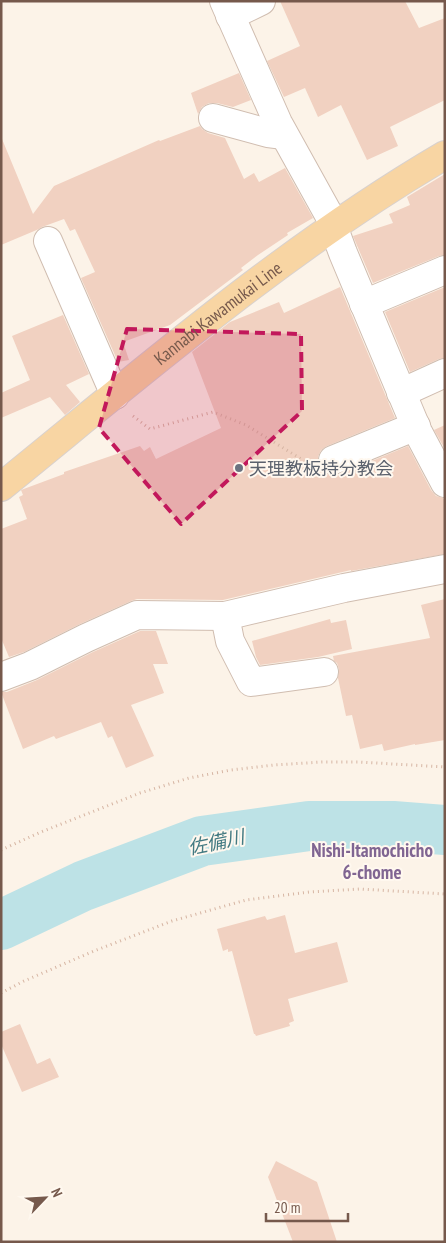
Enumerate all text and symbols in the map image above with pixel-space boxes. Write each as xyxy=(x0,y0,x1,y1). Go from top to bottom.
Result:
street label: Kannabi Kawamukai Line xyxy=(149,256,286,370)
place label: 天理教板持分教会 xyxy=(249,457,393,480)
marker: 天理教板持分教会 xyxy=(233,462,245,474)
water label: 佐備川 xyxy=(186,824,248,860)
district label: Nishi-Itamochicho 6-chome xyxy=(311,838,433,884)
north arrow xyxy=(20,1173,70,1223)
text: N xyxy=(47,1185,67,1200)
scale bar xyxy=(266,1190,348,1222)
text: 20 m xyxy=(274,1198,300,1217)

